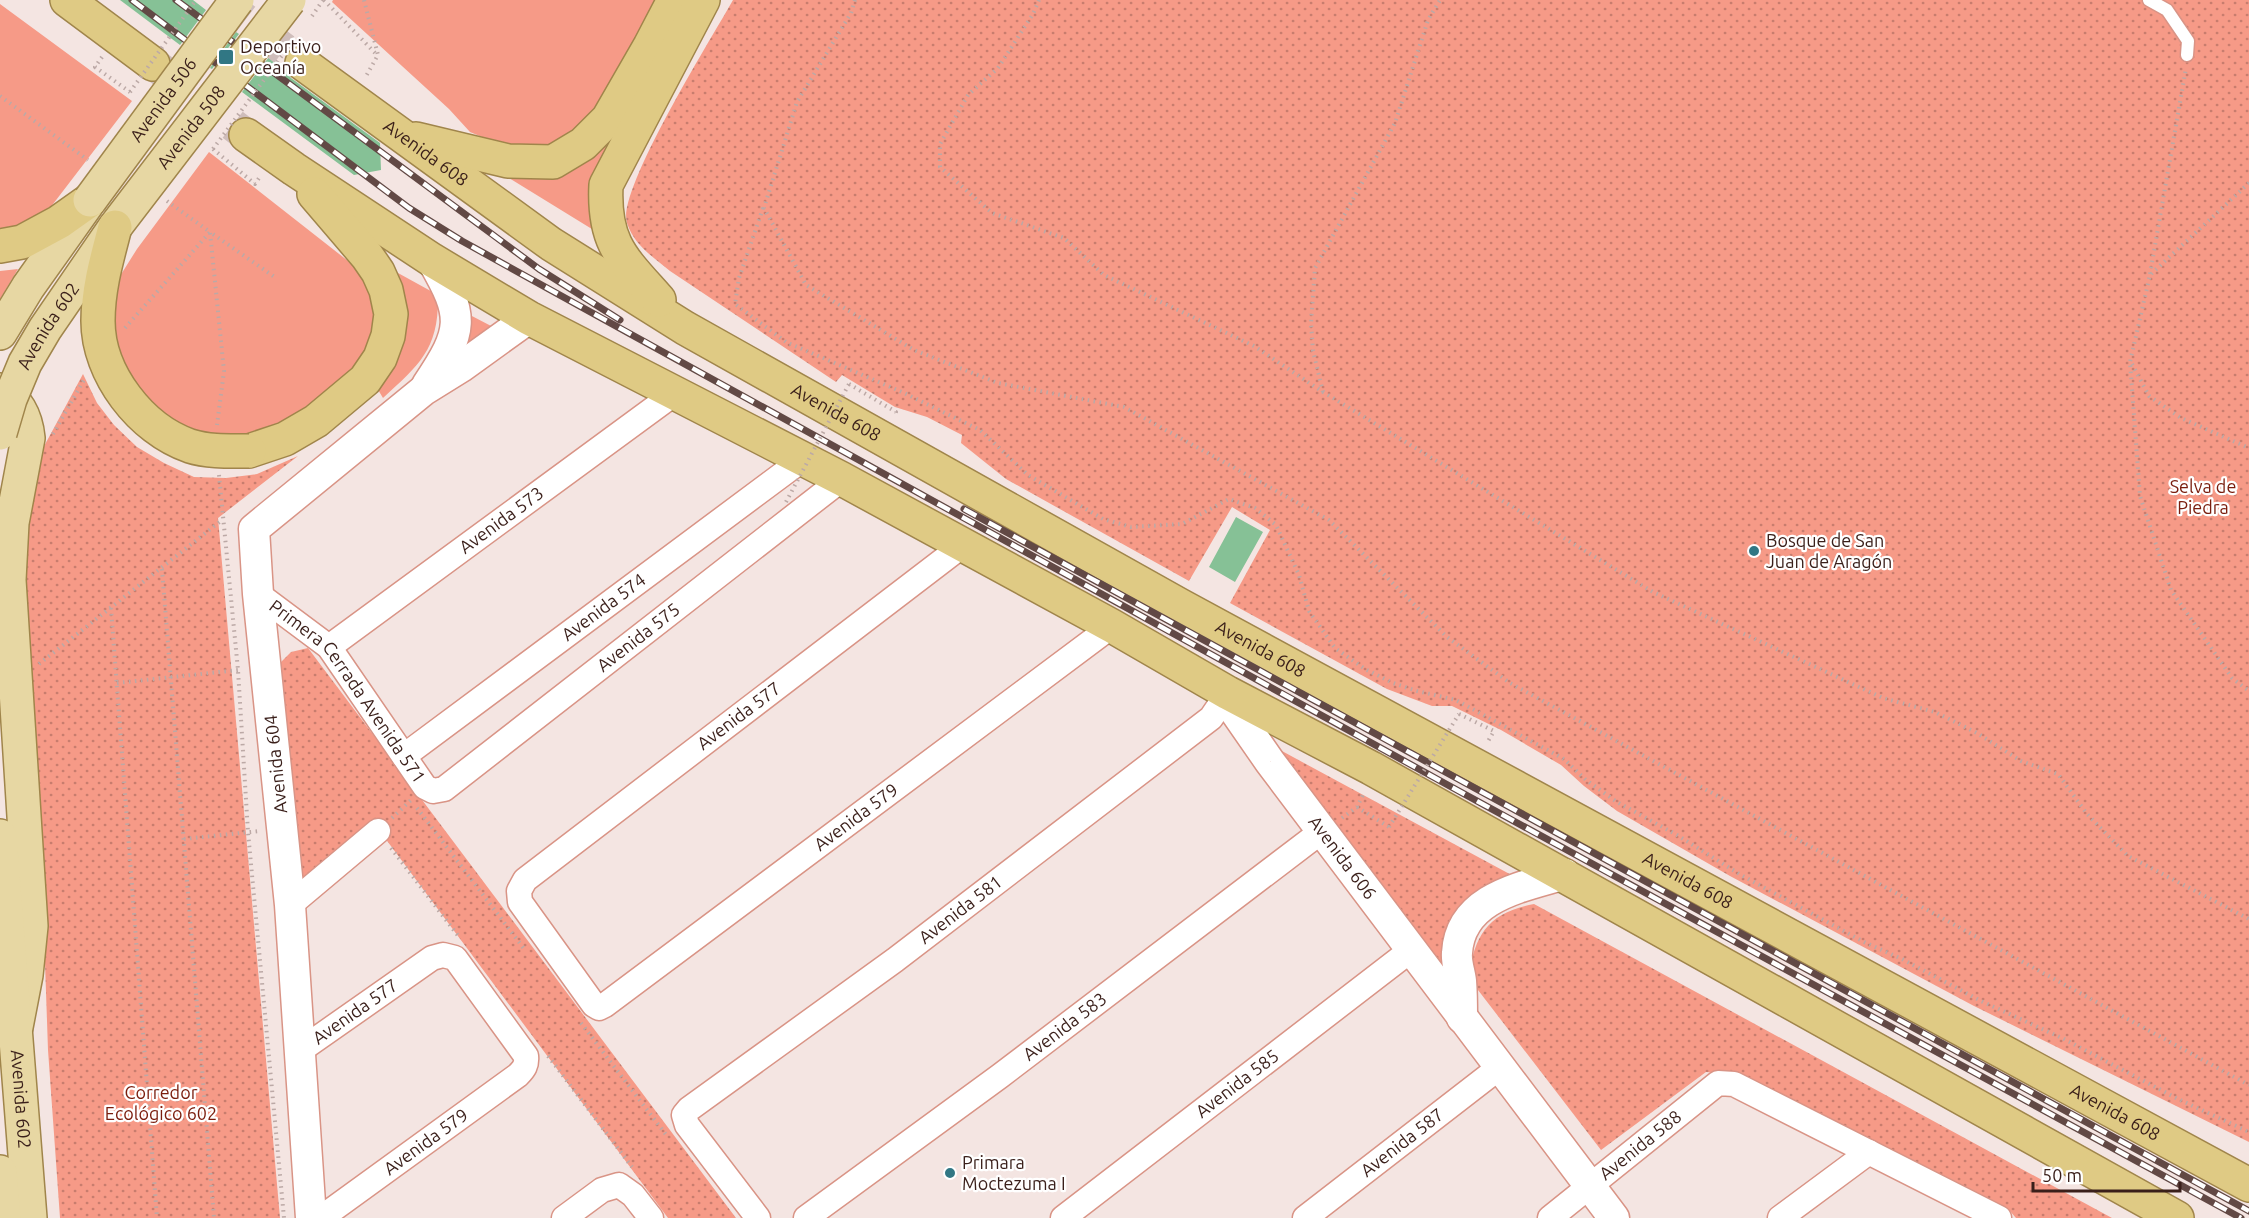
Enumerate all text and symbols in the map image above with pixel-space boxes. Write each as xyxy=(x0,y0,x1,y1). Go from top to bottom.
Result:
place label: Deportivo Oceanía xyxy=(240,36,321,77)
marker: Deportivo Oceanía xyxy=(217,48,235,66)
street label: Avenida 506 xyxy=(125,54,200,145)
street label: Avenida 508 xyxy=(152,81,229,172)
street label: Avenida 608 xyxy=(380,115,472,189)
street label: Avenida 602 xyxy=(13,278,83,372)
street label: Avenida 608 xyxy=(788,379,885,445)
park label: Selva de Piedra xyxy=(2170,476,2236,517)
street label: Avenida 573 xyxy=(455,482,547,557)
place label: Bosque de San Juan de Aragón xyxy=(1766,530,1892,571)
marker: Bosque de San Juan de Aragón xyxy=(1747,544,1761,558)
street label: Avenida 574 xyxy=(557,569,649,644)
street label: Primera Cerrada Avenida 571 xyxy=(266,595,430,786)
street label: Avenida 575 xyxy=(593,598,683,675)
street label: Avenida 608 xyxy=(1213,616,1309,681)
street label: Avenida 577 xyxy=(693,677,784,753)
street label: Avenida 604 xyxy=(260,714,290,814)
street label: Avenida 579 xyxy=(810,779,901,854)
street label: Avenida 606 xyxy=(1305,811,1381,903)
street label: Avenida 608 xyxy=(1640,847,1737,912)
street label: Avenida 581 xyxy=(914,871,1005,947)
street label: Avenida 577 xyxy=(308,974,401,1048)
street label: Avenida 583 xyxy=(1019,988,1110,1064)
street label: Avenida 585 xyxy=(1191,1045,1282,1121)
street label: Avenida 602 xyxy=(8,1049,36,1149)
street label: Avenida 608 xyxy=(2067,1079,2164,1144)
park label: Corredor Ecológico 602 xyxy=(105,1082,217,1123)
street label: Avenida 579 xyxy=(379,1104,471,1178)
street label: Avenida 587 xyxy=(1356,1104,1447,1180)
street label: Avenida 588 xyxy=(1595,1106,1685,1183)
place label: Primara Moctezuma I xyxy=(962,1152,1066,1193)
scale bar xyxy=(2033,1155,2180,1193)
text: 50 m xyxy=(2042,1165,2082,1185)
marker: Primara Moctezuma I xyxy=(943,1166,957,1180)

